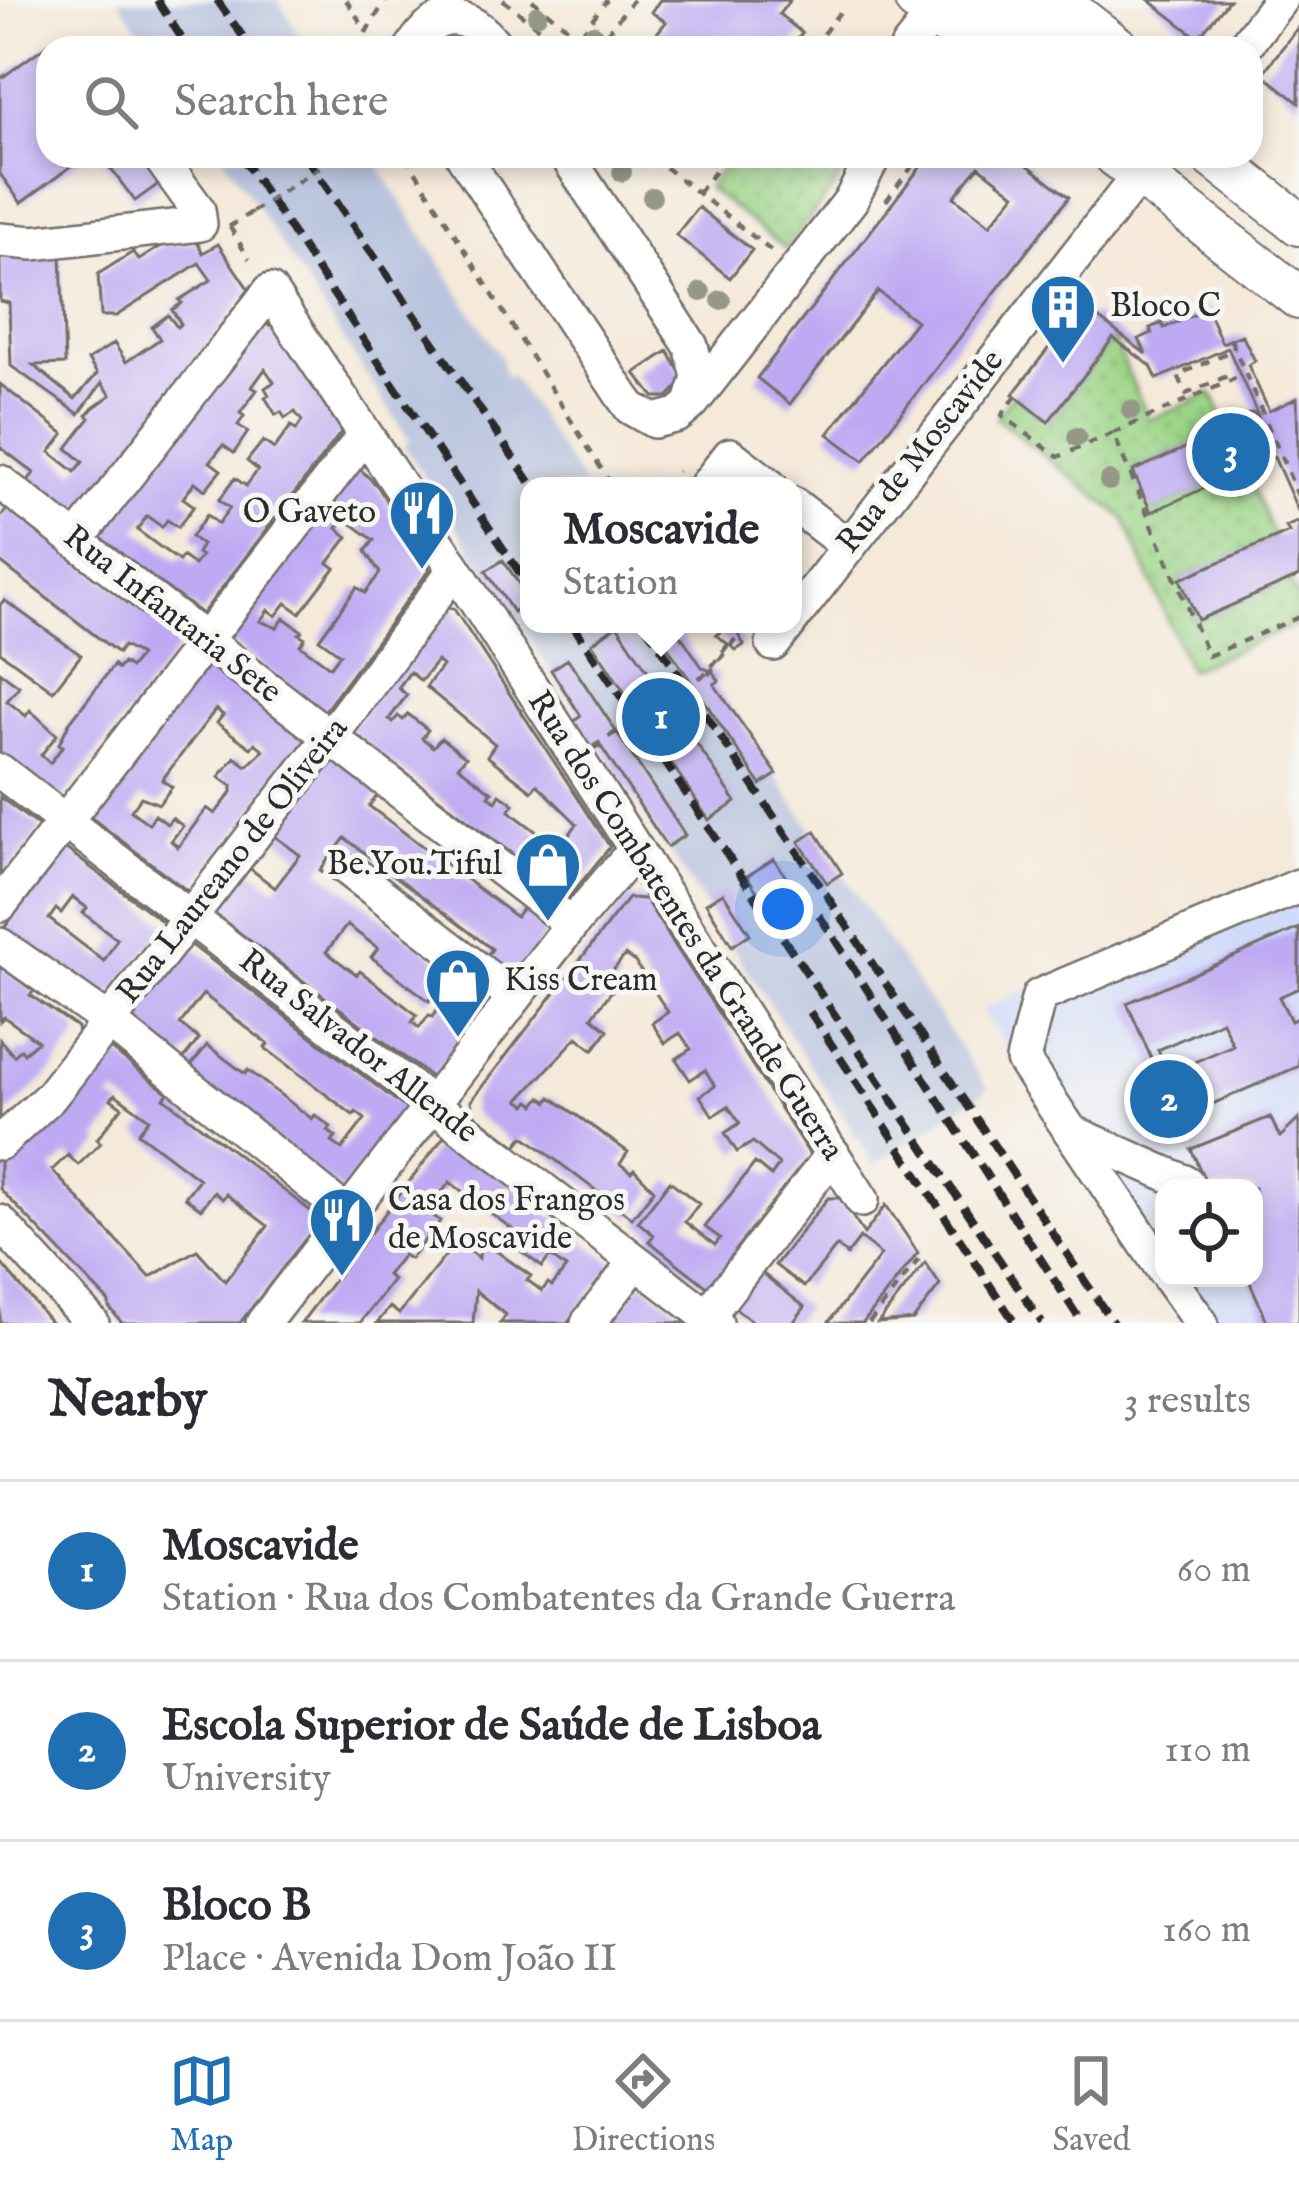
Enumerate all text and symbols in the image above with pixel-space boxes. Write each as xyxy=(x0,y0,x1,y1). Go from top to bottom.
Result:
search box xyxy=(36,36,1263,168)
icon: search xyxy=(78,69,144,135)
text: Search here xyxy=(174,74,388,131)
building icon: Bloco C xyxy=(1028,272,1098,366)
place label: Bloco C xyxy=(1110,286,1221,328)
street label: Rua de Moscavide xyxy=(828,341,1014,563)
pin: 3 xyxy=(1192,407,1270,497)
popup xyxy=(520,477,802,633)
restaurant icon: O Gaveto xyxy=(387,478,457,572)
place label: O Gaveto xyxy=(243,492,376,534)
text: Moscavide xyxy=(563,502,759,559)
street label: Rua Infantaria Sete xyxy=(54,517,290,713)
text: Station xyxy=(563,559,678,608)
pin: 1 xyxy=(622,672,700,762)
street label: Rua dos Combatentes da Grande Guerra xyxy=(517,683,853,1169)
street label: Rua Laureano de Oliveira xyxy=(108,709,358,1013)
shop icon: Be.You.Tiful xyxy=(513,830,583,924)
place label: Be.You.Tiful xyxy=(327,844,502,886)
your location xyxy=(753,879,813,939)
street label: Rua Salvador Allende xyxy=(230,940,486,1154)
shop icon: Kiss Cream xyxy=(423,946,493,1040)
place label: Kiss Cream xyxy=(504,960,658,1002)
pin: 2 xyxy=(1130,1054,1208,1144)
map controls xyxy=(1155,1179,1263,1287)
button: locate xyxy=(1155,1179,1263,1287)
place label: Casa dos Frangos de Moscavide xyxy=(388,1180,625,1260)
restaurant icon: Casa dos Frangos de Moscavide xyxy=(307,1185,377,1279)
text: Nearby xyxy=(48,1369,207,1434)
text: 3 results xyxy=(1124,1377,1251,1426)
text: Moscavide xyxy=(162,1518,359,1575)
text: 1 xyxy=(80,1546,94,1595)
text: 60 m xyxy=(1177,1546,1251,1595)
text: Station · Rua dos Combatentes da Grande Guerra xyxy=(162,1575,955,1624)
text: Escola Superior de Saúde de Lisboa xyxy=(162,1698,821,1755)
text: 2 xyxy=(78,1726,96,1775)
text: 110 m xyxy=(1164,1726,1251,1775)
text: University xyxy=(162,1755,331,1804)
text: Bloco B xyxy=(162,1878,311,1935)
text: 3 xyxy=(80,1906,94,1955)
text: 160 m xyxy=(1162,1906,1251,1955)
text: Place · Avenida Dom João II xyxy=(162,1935,617,1984)
tab: Map xyxy=(169,2048,235,2162)
tab: Directions xyxy=(572,2048,715,2162)
tab: Saved xyxy=(1052,2048,1130,2162)

